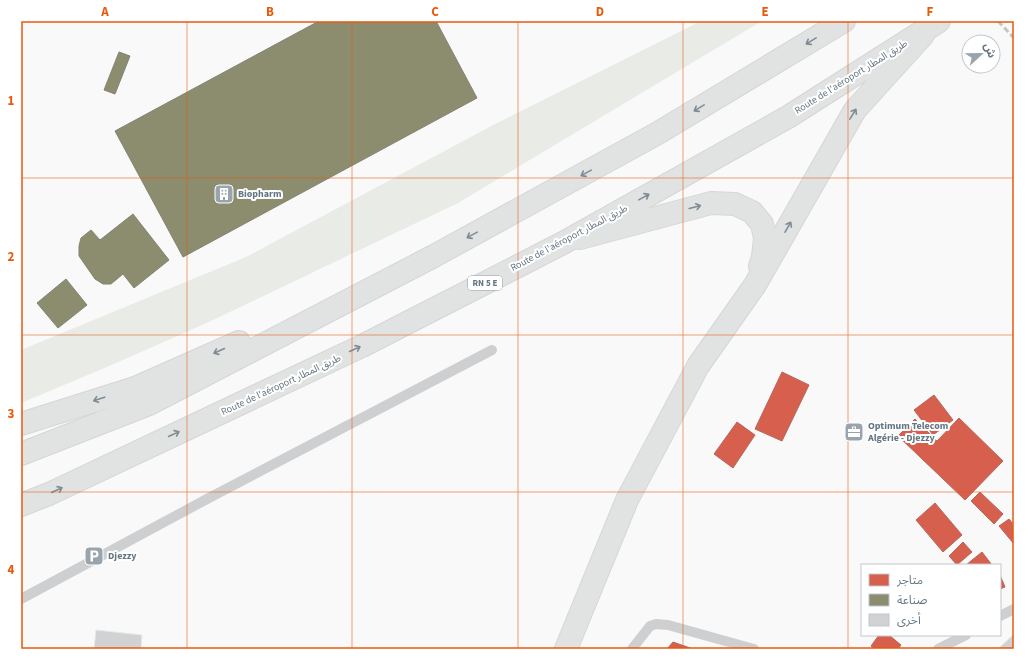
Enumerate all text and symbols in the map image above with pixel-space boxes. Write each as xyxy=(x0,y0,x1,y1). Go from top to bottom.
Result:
text: A xyxy=(100,3,109,21)
text: B xyxy=(266,3,274,21)
text: C xyxy=(431,3,439,21)
text: D xyxy=(596,3,604,21)
text: E xyxy=(761,3,769,21)
text: F xyxy=(927,3,934,21)
north arrow xyxy=(961,34,1001,74)
street label: Route de l'aéroport طريق المطار xyxy=(792,36,910,118)
one-way arrow xyxy=(805,38,817,46)
text: ش xyxy=(980,41,1000,60)
text: 1 xyxy=(8,92,15,110)
one-way arrow xyxy=(693,105,705,113)
one-way arrow xyxy=(849,109,857,120)
one-way arrow xyxy=(580,169,592,177)
building icon: Biopharm xyxy=(213,183,235,205)
place label: Biopharm xyxy=(238,187,282,201)
one-way arrow xyxy=(638,193,650,201)
street label: Route de l'aéroport طريق المطار xyxy=(508,201,630,275)
one-way arrow xyxy=(688,203,701,210)
one-way arrow xyxy=(785,221,793,233)
one-way arrow xyxy=(466,232,478,239)
text: 2 xyxy=(8,248,15,266)
road number: RN 5 E xyxy=(468,276,502,290)
one-way arrow xyxy=(349,345,361,352)
one-way arrow xyxy=(214,347,226,355)
street label: Route de l'aéroport طريق المطار xyxy=(219,351,343,419)
one-way arrow xyxy=(93,396,106,403)
text: 3 xyxy=(8,405,15,423)
place label: Optimum Telecom Algérie - Djezzy xyxy=(867,419,948,445)
office icon: Optimum Telecom Algérie - Djezzy xyxy=(843,421,865,443)
one-way arrow xyxy=(168,430,180,437)
one-way arrow xyxy=(50,486,62,493)
parking icon: Djezzy xyxy=(83,545,105,567)
place label: Djezzy xyxy=(108,549,137,563)
text: 4 xyxy=(8,561,15,579)
legend xyxy=(861,564,1001,636)
text: متاجر xyxy=(896,572,923,589)
text: صناعة xyxy=(897,592,927,609)
text: أخرى xyxy=(897,612,921,629)

